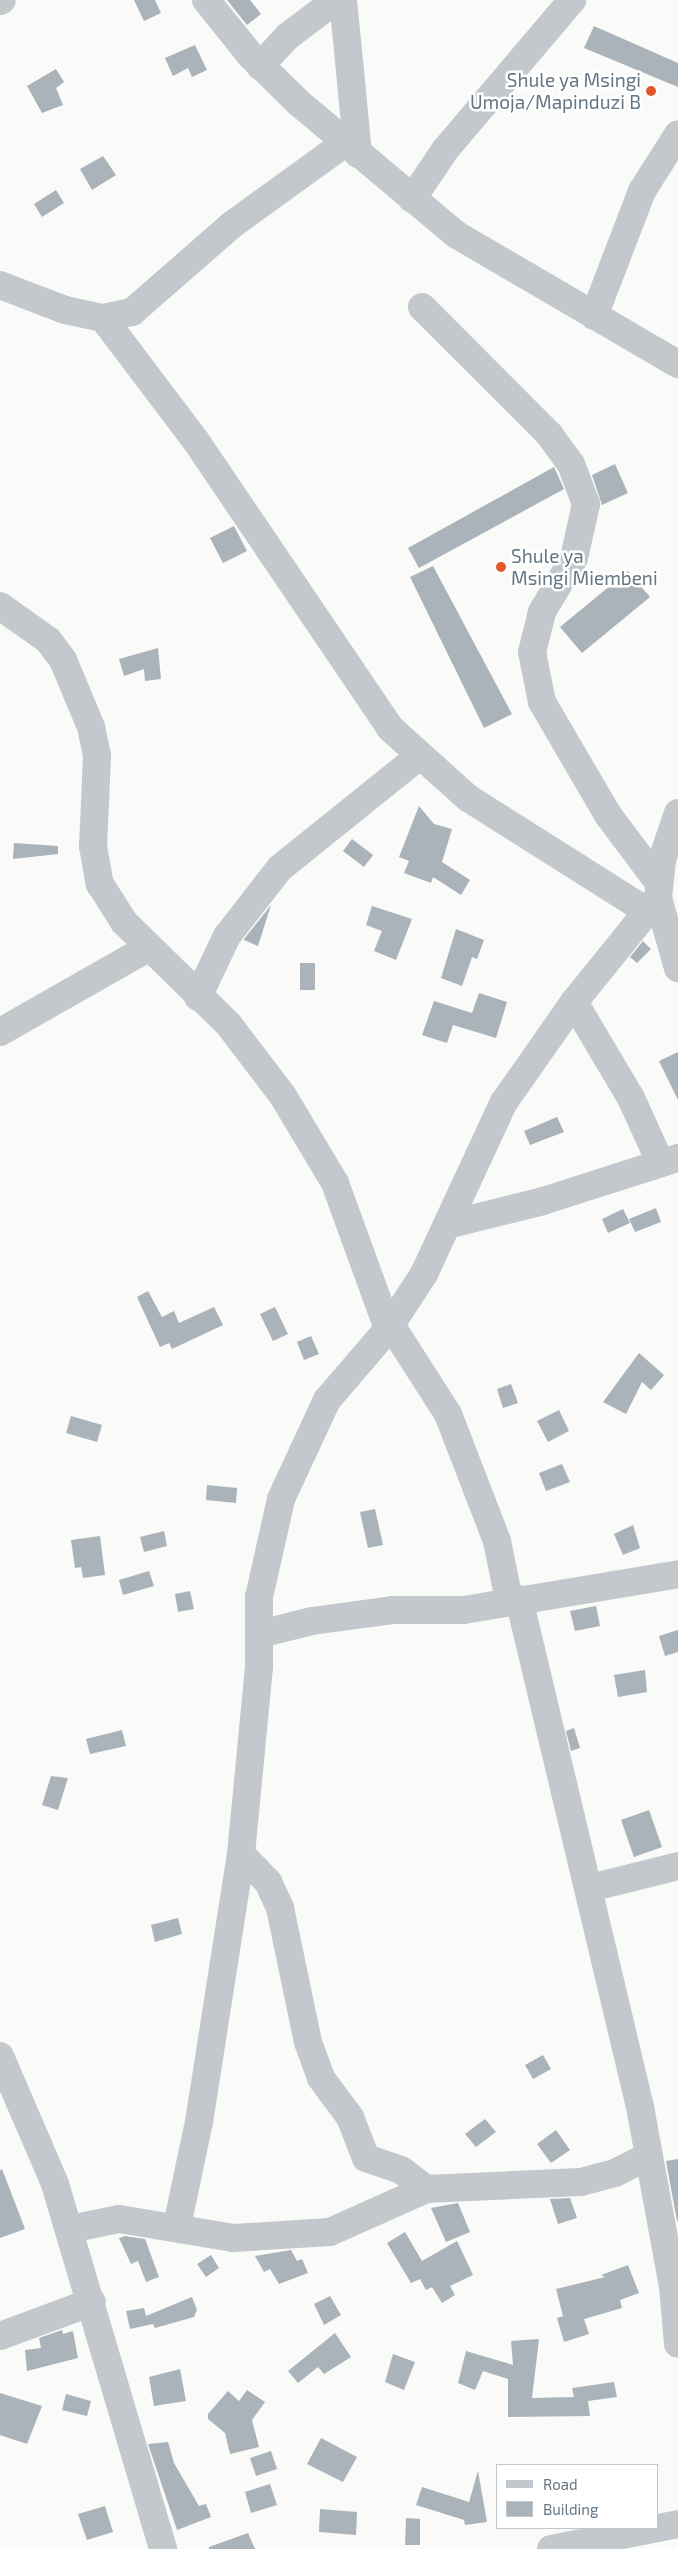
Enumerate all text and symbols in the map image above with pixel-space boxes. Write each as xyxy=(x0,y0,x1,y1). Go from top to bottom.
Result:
place label: Shule ya Msingi Umoja/Mapinduzi B xyxy=(470,69,641,113)
marker: Shule ya Msingi Umoja/Mapinduzi B xyxy=(645,85,657,97)
place label: Shule ya Msingi Miembeni xyxy=(511,545,658,589)
marker: Shule ya Msingi Miembeni xyxy=(495,561,507,573)
legend xyxy=(496,2464,658,2529)
text: Road xyxy=(543,2475,578,2493)
text: Building xyxy=(543,2500,598,2518)

